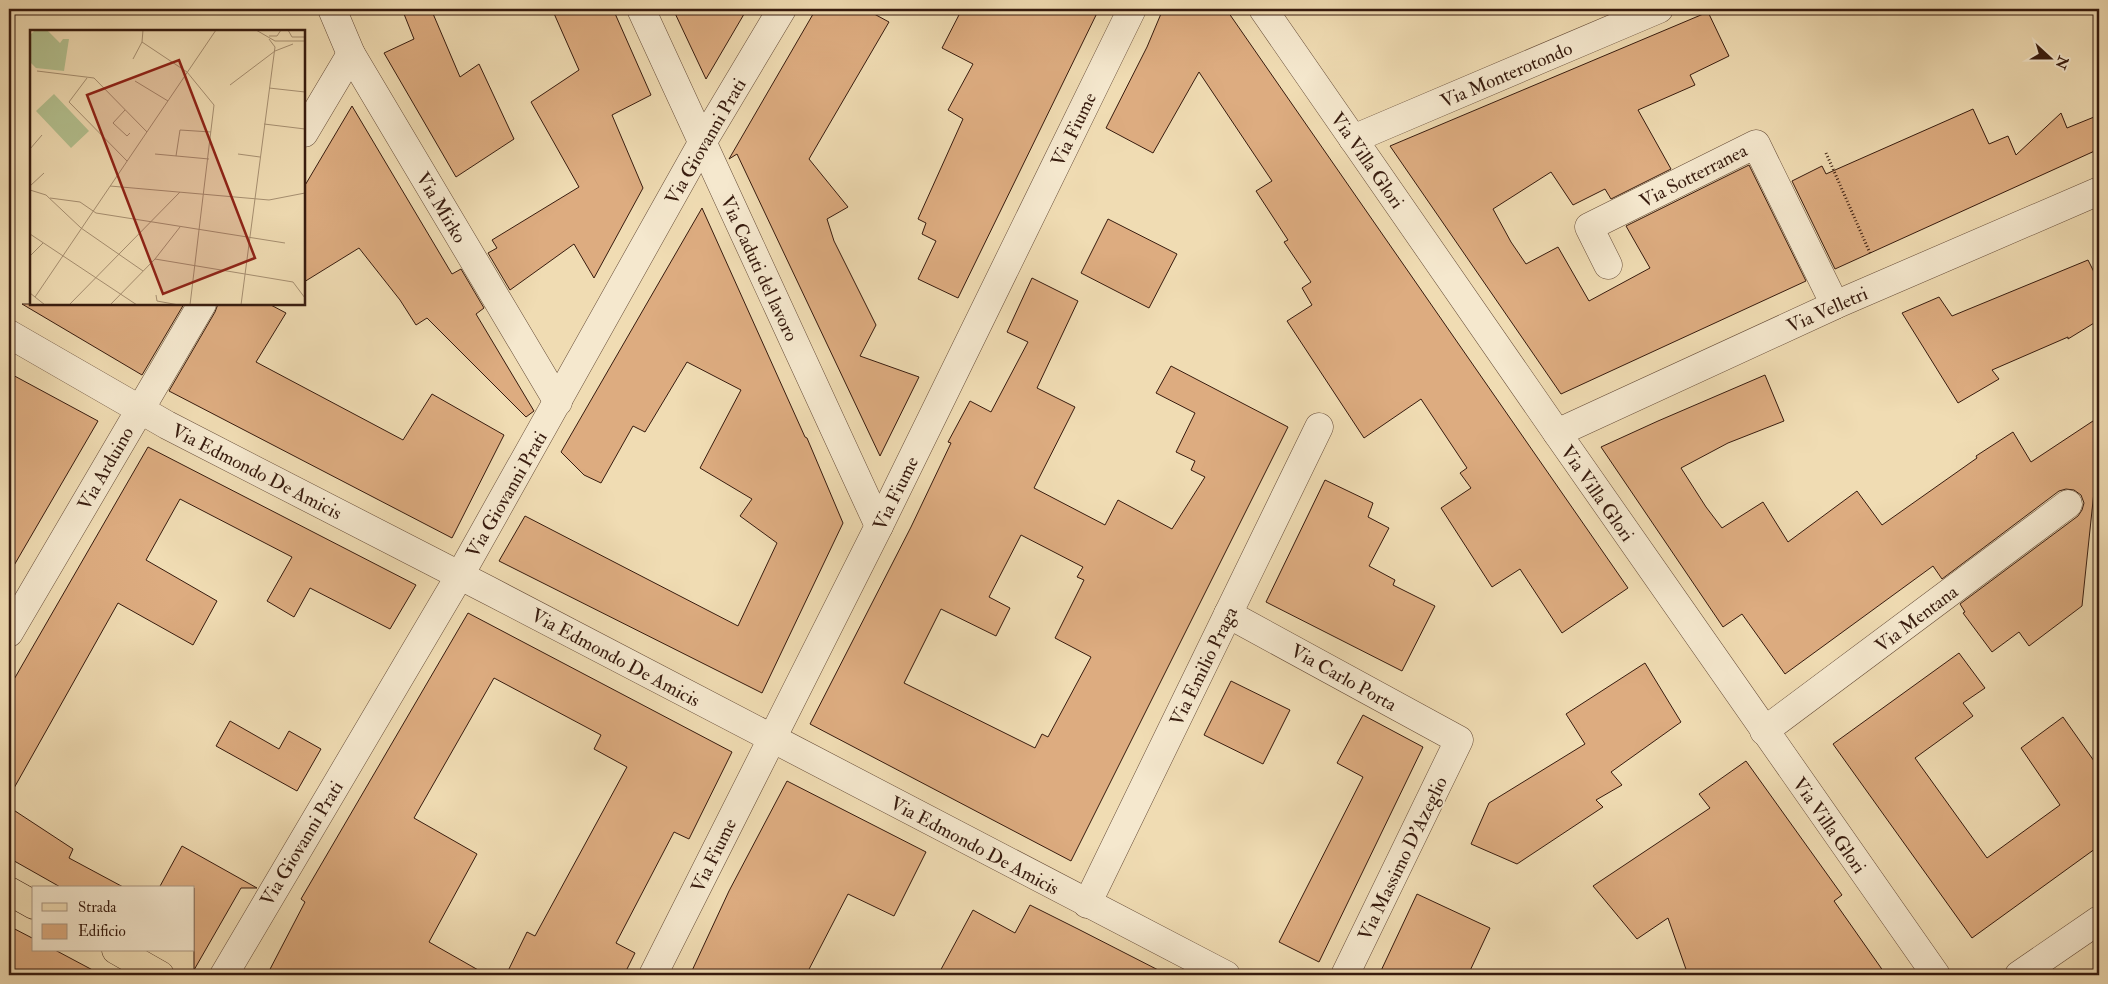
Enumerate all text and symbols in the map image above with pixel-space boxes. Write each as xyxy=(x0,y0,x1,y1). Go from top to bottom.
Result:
inset map xyxy=(30,30,305,305)
north arrow xyxy=(2026,32,2076,82)
street label: Via Monterotondo xyxy=(1437,36,1576,113)
text: N xyxy=(2051,53,2072,72)
street label: Via Giovanni Prati xyxy=(660,74,752,209)
street label: Via Fiume xyxy=(1046,88,1102,170)
street label: Via Villa Glori xyxy=(1325,108,1409,213)
street label: Via Sotterranea xyxy=(1636,138,1752,213)
street label: Via Mirko xyxy=(411,168,472,247)
street label: Via Caduti del lavoro xyxy=(715,192,803,345)
street label: Via Velletri xyxy=(1783,281,1872,338)
street label: Via Edmondo De Amicis xyxy=(167,419,346,525)
street label: Via Arduino xyxy=(72,422,139,515)
street label: Via Giovanni Prati xyxy=(461,427,553,562)
street label: Via Villa Glori xyxy=(1555,441,1639,546)
street label: Via Fiume xyxy=(868,452,924,534)
street label: Via Mentana xyxy=(1870,580,1963,658)
street label: Via Edmondo De Amicis xyxy=(527,603,704,713)
street label: Via Emilio Praga xyxy=(1165,603,1243,730)
street label: Via Carlo Porta xyxy=(1286,639,1401,717)
street label: Via Massimo D'Azeglio xyxy=(1353,773,1453,944)
street label: Via Villa Glori xyxy=(1787,773,1871,878)
street label: Via Giovanni Prati xyxy=(255,777,349,910)
street label: Via Edmondo De Amicis xyxy=(886,791,1063,901)
street label: Via Fiume xyxy=(686,814,742,896)
legend xyxy=(32,886,195,952)
text: Strada xyxy=(78,898,117,917)
text: Edificio xyxy=(78,922,126,941)

